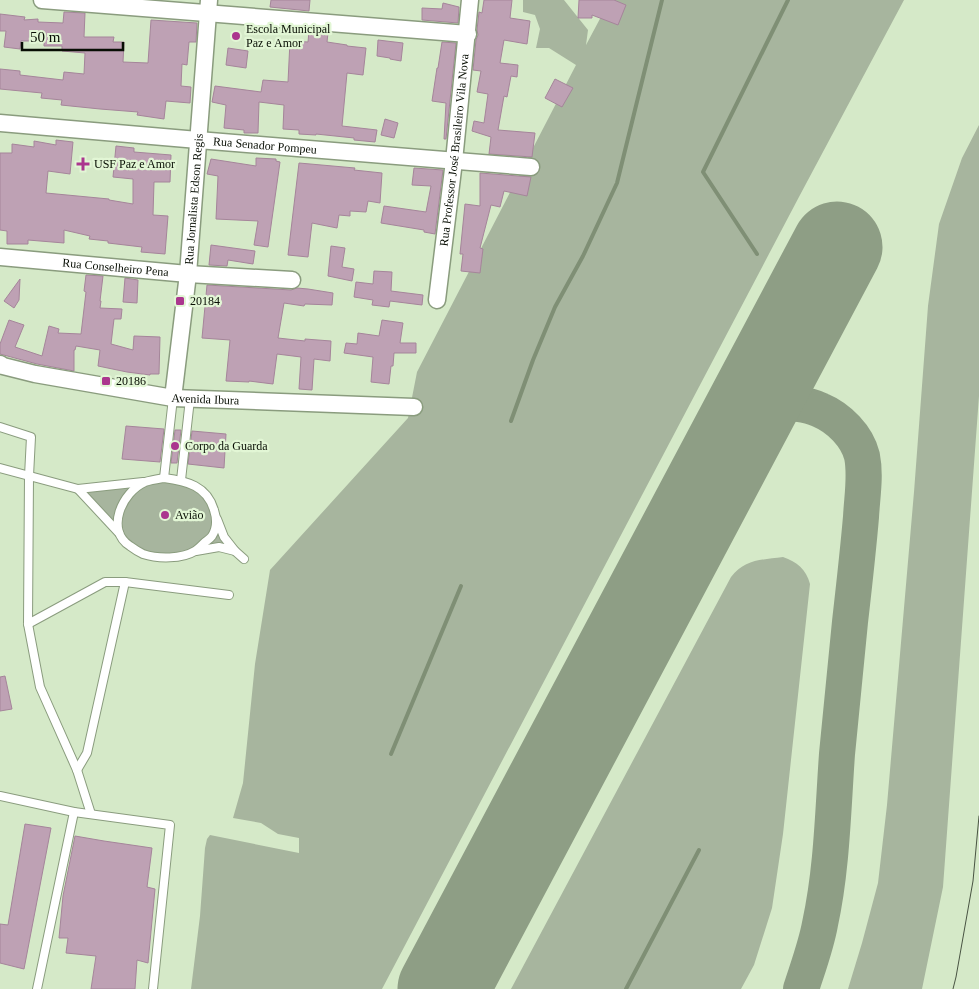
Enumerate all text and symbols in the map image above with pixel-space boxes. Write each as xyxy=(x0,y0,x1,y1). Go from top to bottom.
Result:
scale bar xyxy=(22,20,124,52)
place label: Escola Municipal Paz e Amor xyxy=(246,22,331,50)
text: 50 m xyxy=(30,29,61,45)
marker: Escola Municipal Paz e Amor xyxy=(230,30,242,42)
street label: Rua Professor José Brasileiro Vila Nova xyxy=(437,52,472,247)
street label: Rua Jornalista Edson Regis xyxy=(182,133,206,265)
street label: Rua Senador Pompeu xyxy=(213,134,317,157)
marker: USF Paz e Amor xyxy=(76,157,90,171)
place label: USF Paz e Amor xyxy=(94,157,175,171)
street label: Rua Conselheiro Pena xyxy=(62,256,170,279)
place label: 20184 xyxy=(190,294,220,308)
marker: 20184 xyxy=(174,295,186,307)
place label: 20186 xyxy=(116,374,146,388)
marker: 20186 xyxy=(100,375,112,387)
street label: Avenida Ibura xyxy=(171,391,240,407)
place label: Corpo da Guarda xyxy=(185,439,268,453)
marker: Corpo da Guarda xyxy=(169,440,181,452)
place label: Avião xyxy=(175,508,203,522)
marker: Avião xyxy=(159,509,171,521)

